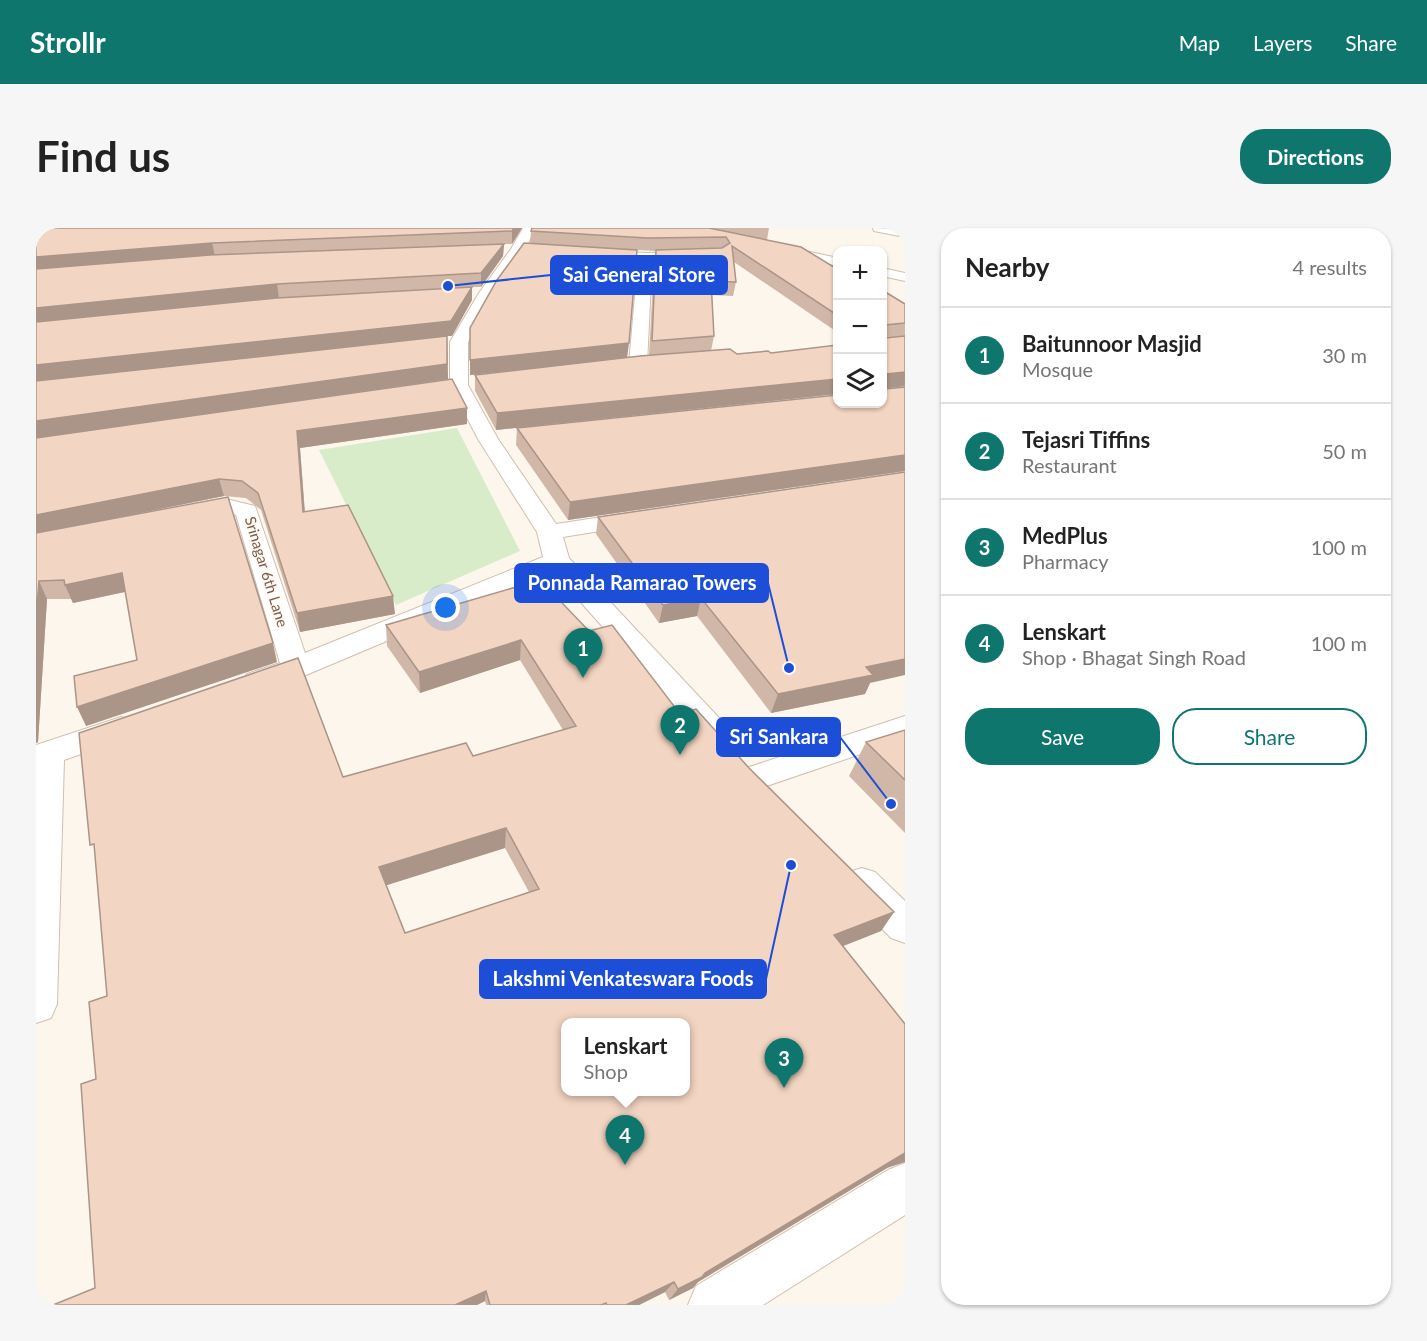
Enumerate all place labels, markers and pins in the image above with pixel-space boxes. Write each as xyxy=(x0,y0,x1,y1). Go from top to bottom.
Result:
callout: Sai General Store xyxy=(551,256,727,294)
callout: Ponnada Ramarao Towers xyxy=(515,564,768,602)
pin: 1 xyxy=(564,628,602,678)
pin: 2 xyxy=(660,706,700,755)
callout: Sri Sankara xyxy=(717,718,840,756)
callout: Lakshmi Venkateswara Foods xyxy=(480,960,766,998)
pin: 3 xyxy=(764,1038,804,1088)
pin: 4 xyxy=(606,1116,644,1165)

